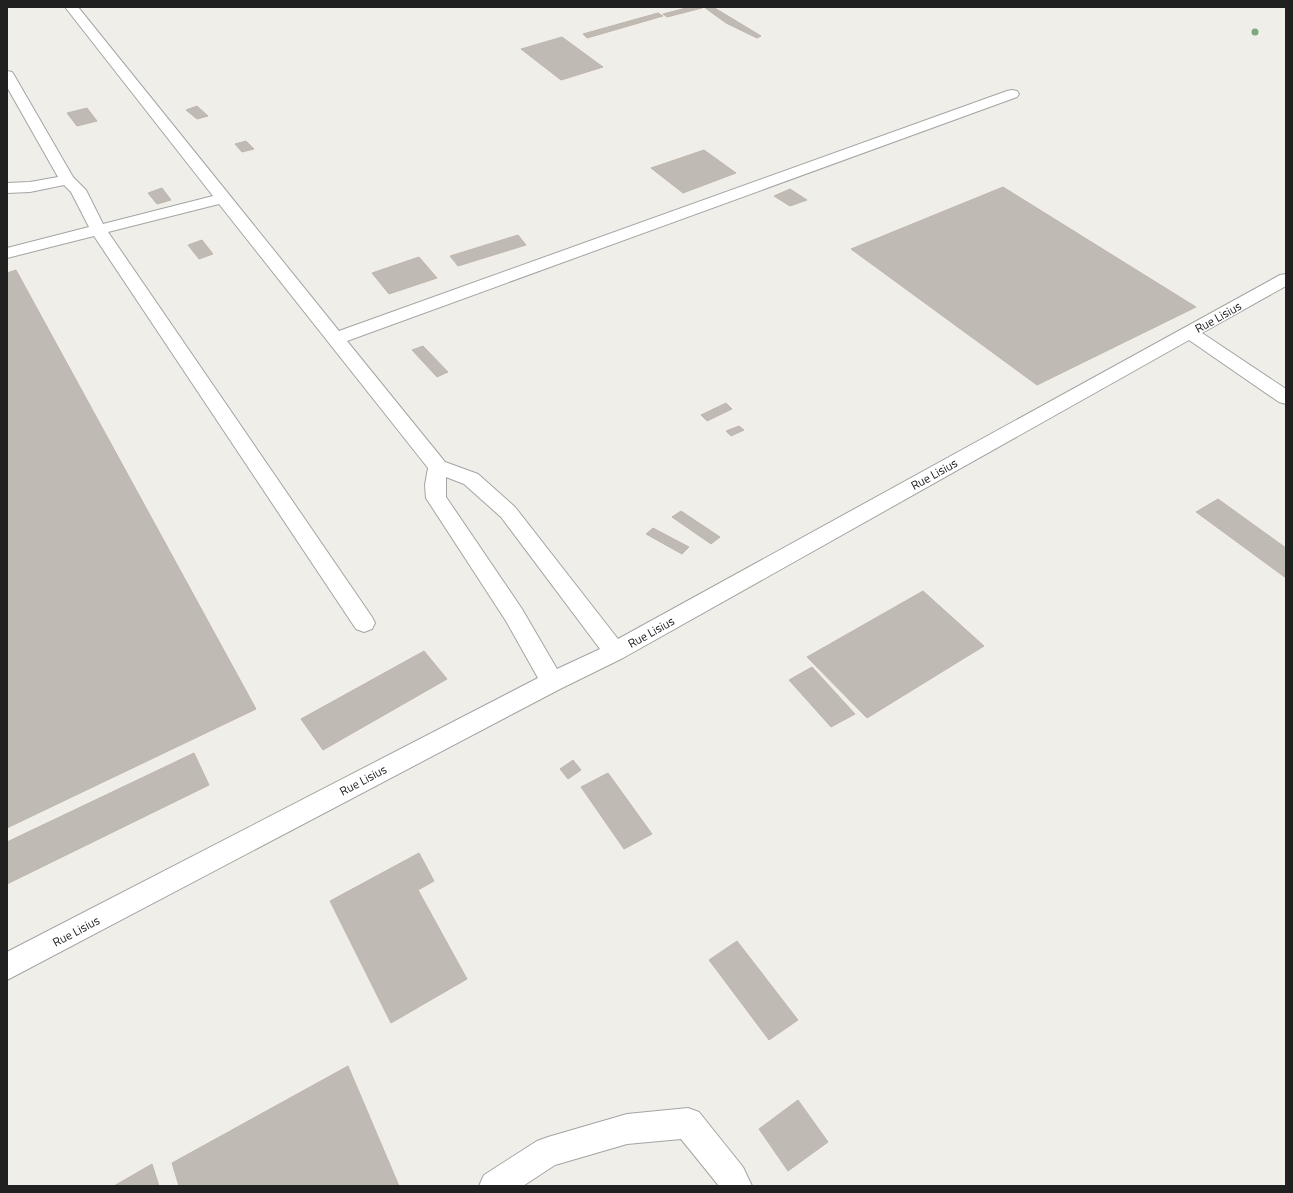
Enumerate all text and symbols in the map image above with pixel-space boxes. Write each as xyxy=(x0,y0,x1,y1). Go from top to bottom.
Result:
street label: Rue Lisius xyxy=(1191,296,1245,338)
street label: Rue Lisius xyxy=(907,453,961,495)
street label: Rue Lisius xyxy=(624,611,678,653)
street label: Rue Lisius xyxy=(336,759,390,800)
street label: Rue Lisius xyxy=(49,910,103,951)

